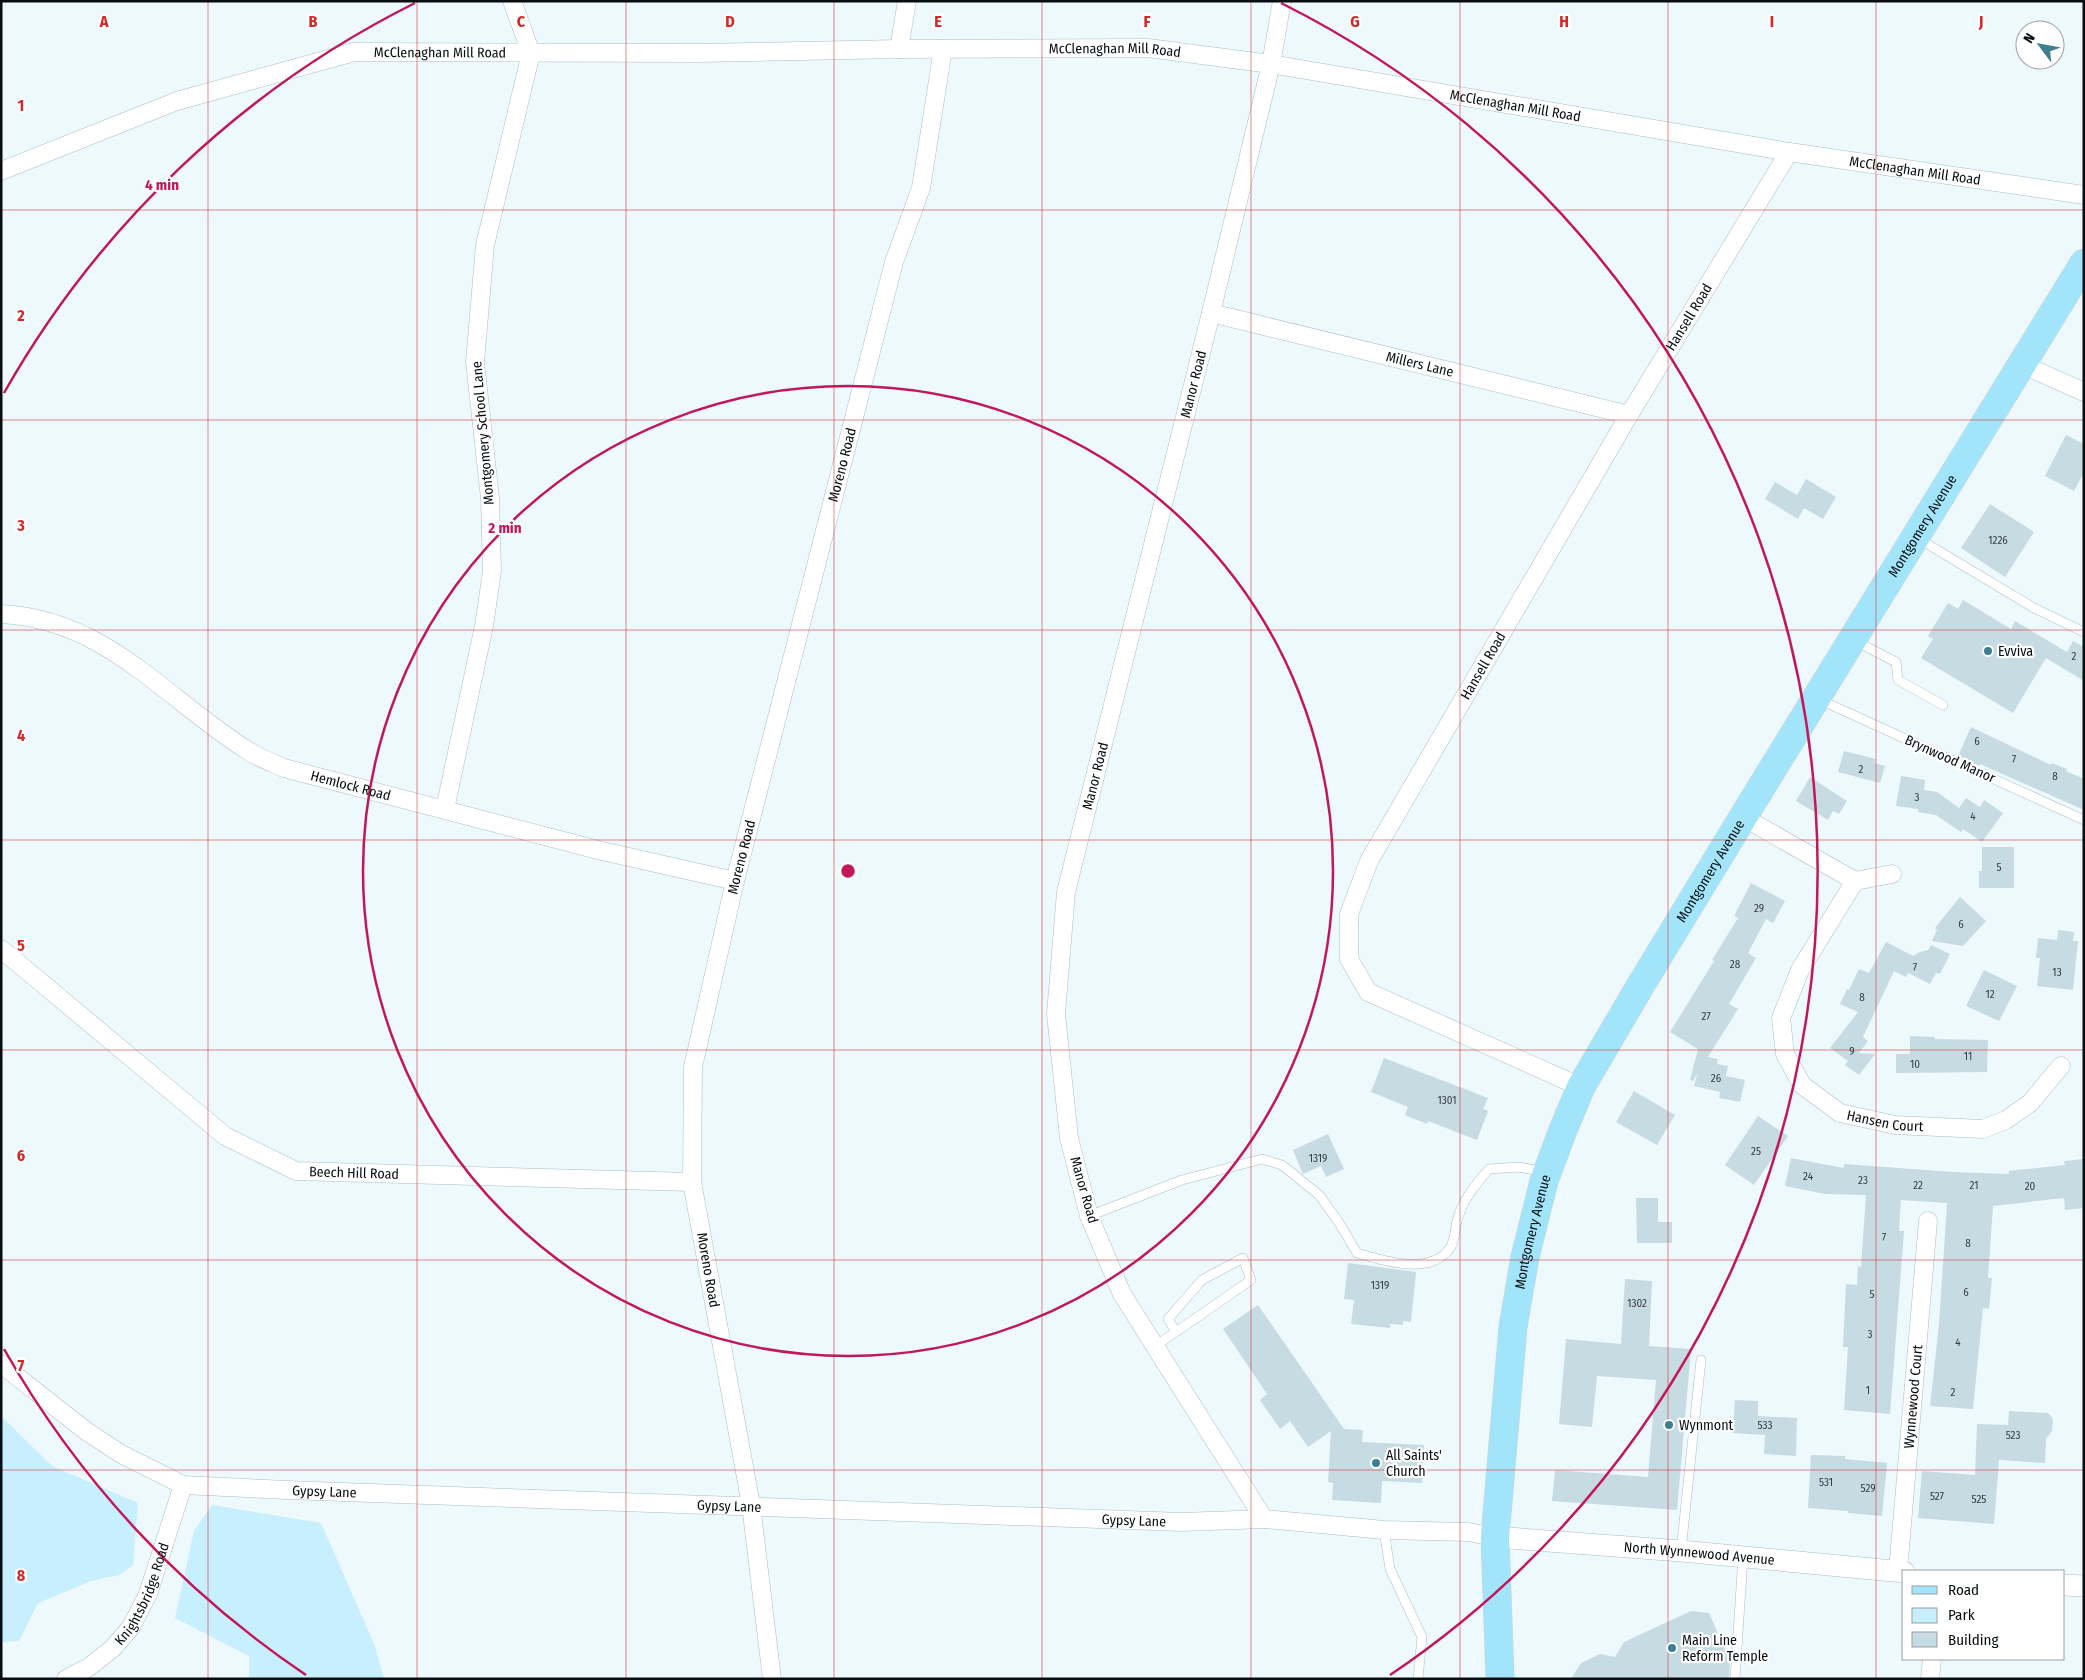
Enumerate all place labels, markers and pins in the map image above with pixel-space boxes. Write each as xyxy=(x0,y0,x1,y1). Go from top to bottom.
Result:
place label: Evviva xyxy=(1998,643,2033,660)
marker: Evviva xyxy=(1982,645,1994,657)
centre of rings xyxy=(839,862,857,880)
place label: Wynmont xyxy=(1679,1417,1734,1434)
marker: Wynmont xyxy=(1663,1419,1675,1431)
place label: All Saints' Church xyxy=(1386,1447,1442,1480)
marker: All Saints' Church xyxy=(1370,1457,1382,1469)
place label: Main Line Reform Temple xyxy=(1682,1632,1768,1665)
marker: Main Line Reform Temple xyxy=(1666,1642,1678,1654)

